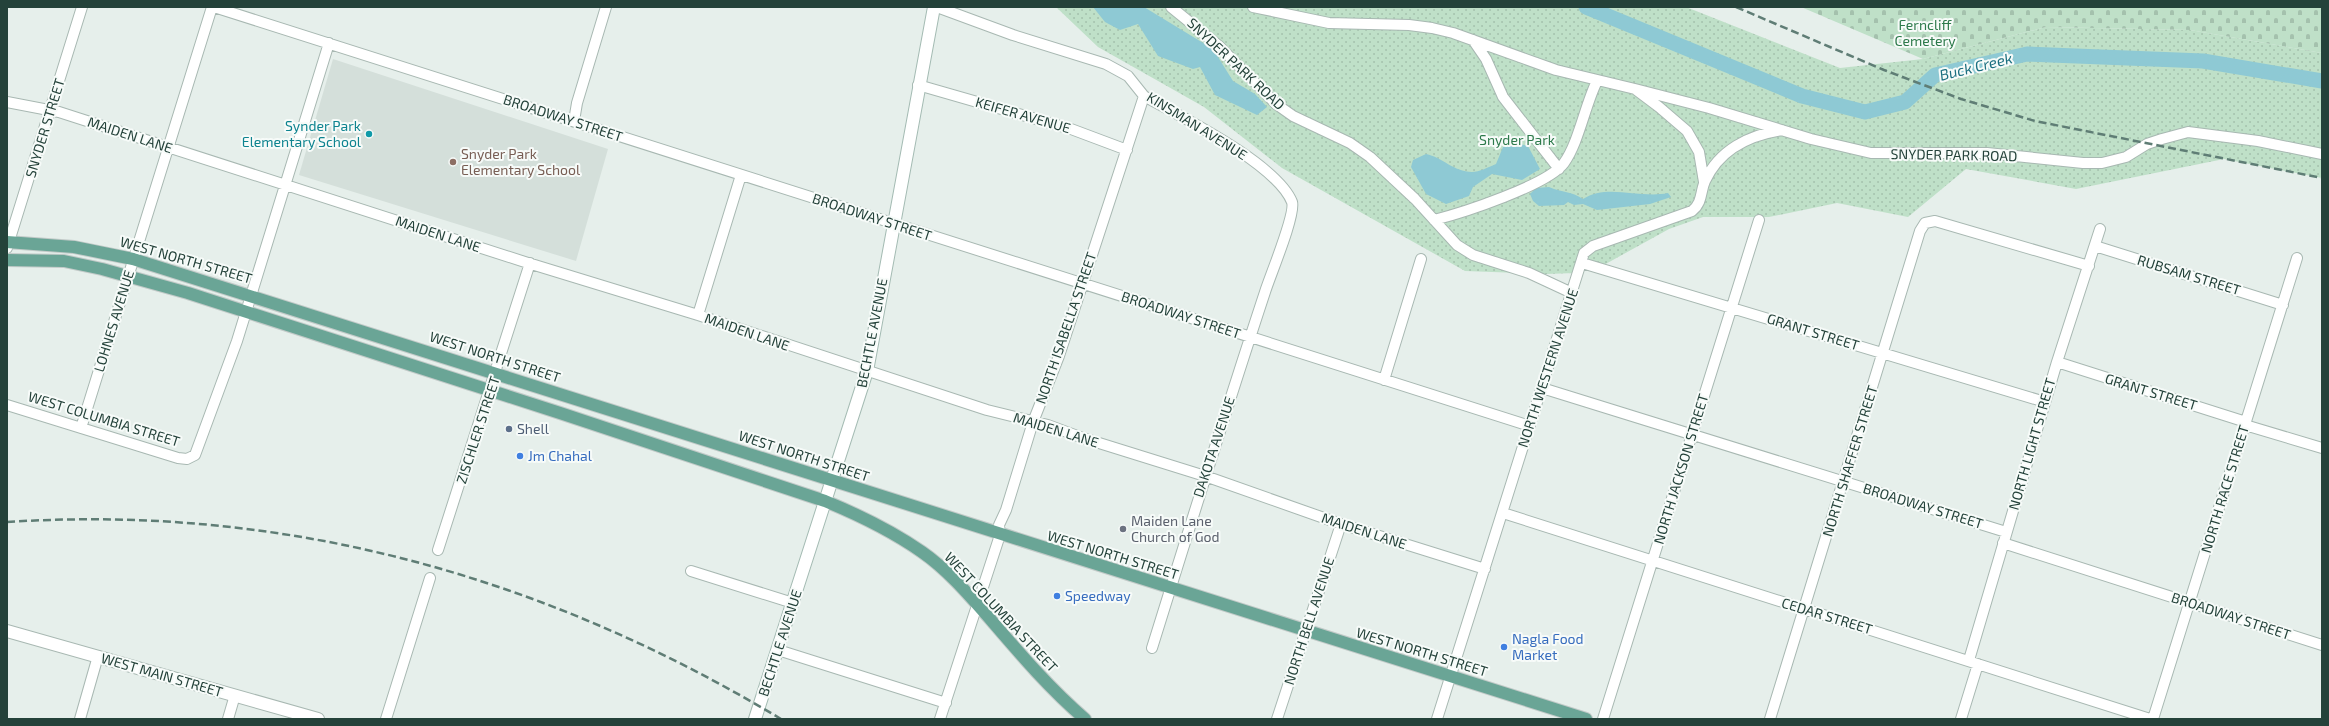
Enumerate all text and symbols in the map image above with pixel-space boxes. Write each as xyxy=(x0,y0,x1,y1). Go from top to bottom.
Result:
street label: SNYDER PARK ROAD xyxy=(1184,14,1289,113)
park label: Ferncliff Cemetery xyxy=(1894,16,1956,49)
water label: Buck Creek xyxy=(1937,48,2014,84)
street label: SNYDER STREET xyxy=(21,76,68,180)
street label: KINSMAN AVENUE xyxy=(1144,88,1251,163)
street label: BROADWAY STREET xyxy=(501,90,625,145)
street label: KEIFER AVENUE xyxy=(974,93,1073,136)
street label: MAIDEN LANE xyxy=(85,113,175,156)
place label: Synder Park Elementary School xyxy=(242,117,362,150)
marker: Synder Park Elementary School xyxy=(364,129,374,139)
park label: Snyder Park xyxy=(1479,131,1555,148)
place label: Snyder Park Elementary School xyxy=(461,145,581,178)
street label: SNYDER PARK ROAD xyxy=(1890,145,2018,164)
marker: Snyder Park Elementary School xyxy=(448,157,458,167)
street label: BROADWAY STREET xyxy=(810,189,934,244)
street label: MAIDEN LANE xyxy=(393,212,483,255)
street label: WEST NORTH STREET xyxy=(118,233,254,287)
street label: NORTH ISABELLA STREET xyxy=(1032,250,1100,406)
street label: RUBSAM STREET xyxy=(2135,251,2243,298)
street label: LOHNES AVENUE xyxy=(90,268,137,374)
street label: BECHTLE AVENUE xyxy=(853,276,891,389)
street label: NORTH WESTERN AVENUE xyxy=(1514,286,1581,449)
street label: BROADWAY STREET xyxy=(1119,287,1243,342)
street label: MAIDEN LANE xyxy=(703,309,792,354)
street label: GRANT STREET xyxy=(1765,309,1861,354)
street label: WEST NORTH STREET xyxy=(428,327,563,386)
street label: GRANT STREET xyxy=(2103,369,2199,414)
street label: ZISCHLER STREET xyxy=(452,374,503,486)
street label: NORTH LIGHT STREET xyxy=(2005,376,2059,512)
street label: NORTH SHAFFER STREET xyxy=(1818,383,1881,539)
street label: WEST COLUMBIA STREET xyxy=(26,387,182,450)
street label: NORTH JACKSON STREET xyxy=(1650,392,1712,546)
street label: DAKOTA AVENUE xyxy=(1189,394,1238,499)
street label: MAIDEN LANE xyxy=(1011,408,1101,451)
place label: Shell xyxy=(517,420,550,437)
street label: NORTH RACE STREET xyxy=(2197,423,2252,555)
marker: Shell xyxy=(504,424,514,434)
street label: WEST NORTH STREET xyxy=(737,426,872,485)
place label: Jm Chahal xyxy=(528,447,593,464)
marker: Jm Chahal xyxy=(515,451,525,461)
street label: BROADWAY STREET xyxy=(1861,479,1985,532)
street label: MAIDEN LANE xyxy=(1319,509,1409,552)
place label: Maiden Lane Church of God xyxy=(1131,512,1220,545)
marker: Maiden Lane Church of God xyxy=(1118,524,1128,534)
street label: WEST NORTH STREET xyxy=(1045,526,1181,583)
street label: WEST COLUMBIA STREET xyxy=(941,548,1061,675)
street label: NORTH BELL AVENUE xyxy=(1280,555,1337,687)
street label: BECHTLE AVENUE xyxy=(754,587,805,698)
place label: Speedway xyxy=(1065,587,1131,604)
street label: BROADWAY STREET xyxy=(2169,588,2293,643)
marker: Speedway xyxy=(1052,591,1062,601)
street label: CEDAR STREET xyxy=(1780,594,1875,637)
street label: WEST NORTH STREET xyxy=(1354,623,1490,680)
place label: Nagla Food Market xyxy=(1512,630,1584,663)
marker: Nagla Food Market xyxy=(1499,642,1509,652)
street label: WEST MAIN STREET xyxy=(99,649,225,700)

